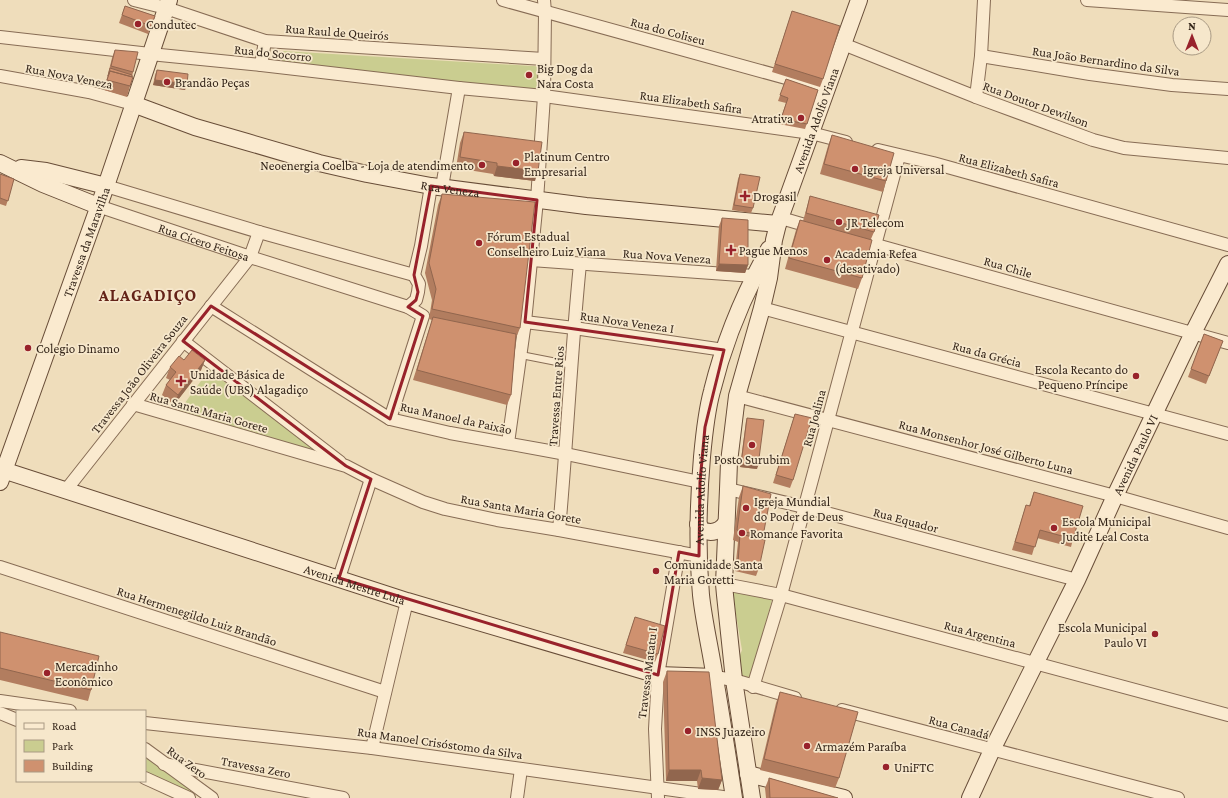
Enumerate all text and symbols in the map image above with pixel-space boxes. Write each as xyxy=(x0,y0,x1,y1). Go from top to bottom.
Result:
street label: Rua do Coliseu xyxy=(629,14,707,48)
north arrow xyxy=(1172,16,1212,56)
place label: Condutec xyxy=(146,17,197,32)
marker: Condutec xyxy=(133,19,143,29)
text: N xyxy=(1188,20,1196,32)
street label: Rua Raul de Queirós xyxy=(285,21,389,43)
street label: Rua do Socorro xyxy=(233,41,313,65)
street label: Rua João Bernardino da Silva xyxy=(1031,43,1181,79)
street label: Rua Nova Veneza xyxy=(24,60,114,92)
place label: Big Dog da Nara Costa xyxy=(537,61,594,91)
street label: Avenida Adolfo Viana xyxy=(790,65,841,175)
marker: Big Dog da Nara Costa xyxy=(524,70,534,80)
place label: Brandão Peças xyxy=(175,75,250,90)
marker: Brandão Peças xyxy=(162,77,172,87)
street label: Rua Doutor Dewilson xyxy=(981,78,1091,130)
street label: Rua Elizabeth Safira xyxy=(639,87,743,117)
place label: Atrativa xyxy=(751,111,793,126)
marker: Atrativa xyxy=(796,113,806,123)
place label: Platinum Centro Empresarial xyxy=(524,149,610,179)
street label: Rua Elizabeth Safira xyxy=(957,149,1061,191)
place label: Neoenergia Coelba - Loja de atendimento xyxy=(260,158,474,174)
marker: Platinum Centro Empresarial xyxy=(511,158,521,168)
marker: Neoenergia Coelba - Loja de atendimento xyxy=(477,160,487,170)
place label: Igreja Universal xyxy=(863,162,945,178)
marker: Igreja Universal xyxy=(850,164,860,174)
street label: Rua Veneza xyxy=(420,177,481,200)
street label: Travessa da Maravilha xyxy=(59,185,113,299)
place label: Drogasil xyxy=(753,189,797,204)
marker: Drogasil xyxy=(740,191,750,201)
place label: JR Telecom xyxy=(846,215,905,230)
marker: JR Telecom xyxy=(834,217,844,227)
street label: Rua Cícero Feitosa xyxy=(157,219,252,264)
place label: Fórum Estadual Conselheiro Luiz Viana xyxy=(487,229,606,259)
marker: Fórum Estadual Conselheiro Luiz Viana xyxy=(474,238,484,248)
place label: Pague Menos xyxy=(739,243,808,258)
street label: Rua Nova Veneza xyxy=(622,245,712,267)
marker: Pague Menos xyxy=(726,245,736,255)
place label: Academia Refea (desativado) xyxy=(835,246,917,277)
street label: Rua Chile xyxy=(982,253,1034,281)
marker: Academia Refea (desativado) xyxy=(822,255,832,265)
district label: ALAGADIÇO xyxy=(98,286,197,305)
street label: Rua Nova Veneza I xyxy=(579,308,675,336)
street label: Travessa João Oliveira Souza xyxy=(88,311,190,437)
street label: Rua da Grécia xyxy=(951,338,1023,370)
place label: Colegio Dinamo xyxy=(36,341,120,356)
marker: Colegio Dinamo xyxy=(23,343,33,353)
street label: Travessa Entre Rios xyxy=(545,345,567,447)
place label: Escola Recanto do Pequeno Príncipe xyxy=(1035,362,1128,392)
place label: Unidade Básica de Saúde (UBS) Alagadiço xyxy=(190,367,308,398)
marker: Escola Recanto do Pequeno Príncipe xyxy=(1131,371,1141,381)
marker: Unidade Básica de Saúde (UBS) Alagadiço xyxy=(175,375,187,387)
street label: Rua Santa Maria Gorete xyxy=(148,388,270,436)
street label: Rua Joalina xyxy=(799,388,829,448)
street label: Rua Manoel da Paixão xyxy=(399,399,513,437)
street label: Avenida Paulo VI xyxy=(1109,412,1160,497)
street label: Rua Monsenhor José Gilberto Luna xyxy=(897,416,1075,478)
street label: Avenida Adolfo Viana xyxy=(691,434,712,545)
marker: Posto Surubim xyxy=(747,440,757,450)
place label: Posto Surubim xyxy=(714,452,791,467)
street label: Rua Santa Maria Gorete xyxy=(460,491,583,527)
place label: Igreja Mundial do Poder de Deus xyxy=(754,494,843,524)
marker: Igreja Mundial do Poder de Deus xyxy=(741,503,751,513)
street label: Rua Equador xyxy=(872,504,941,536)
place label: Escola Municipal Judite Leal Costa xyxy=(1061,514,1152,544)
marker: Escola Municipal Judite Leal Costa xyxy=(1049,523,1059,533)
place label: Romance Favorita xyxy=(750,526,843,541)
marker: Romance Favorita xyxy=(737,528,747,538)
place label: Comunidade Santa Maria Goretti xyxy=(664,557,763,587)
street label: Avenida Mestre Lula xyxy=(302,561,407,607)
marker: Comunidade Santa Maria Goretti xyxy=(651,566,661,576)
street label: Rua Hermenegildo Luiz Brandão xyxy=(115,583,279,649)
street label: Rua Argentina xyxy=(942,617,1018,651)
place label: Escola Municipal Paulo VI xyxy=(1058,620,1148,650)
street label: Travessa Matatu I xyxy=(634,626,660,720)
marker: Escola Municipal Paulo VI xyxy=(1150,629,1160,639)
place label: Mercadinho Econômico xyxy=(55,659,118,689)
marker: Mercadinho Econômico xyxy=(42,668,52,678)
legend xyxy=(16,710,146,782)
street label: Rua Canadá xyxy=(927,712,991,742)
text: Road xyxy=(52,719,77,733)
street label: Rua Manoel Crisóstomo da Silva xyxy=(356,724,524,762)
place label: INSS Juazeiro xyxy=(696,724,765,739)
marker: INSS Juazeiro xyxy=(683,726,693,736)
text: Park xyxy=(52,739,74,753)
place label: Armazém Paraíba xyxy=(815,739,906,754)
marker: Armazém Paraíba xyxy=(802,741,812,751)
street label: Rua Zero xyxy=(164,743,210,781)
street label: Travessa Zero xyxy=(220,753,292,781)
text: Building xyxy=(52,759,93,773)
place label: UniFTC xyxy=(894,760,934,775)
marker: UniFTC xyxy=(881,762,891,772)

